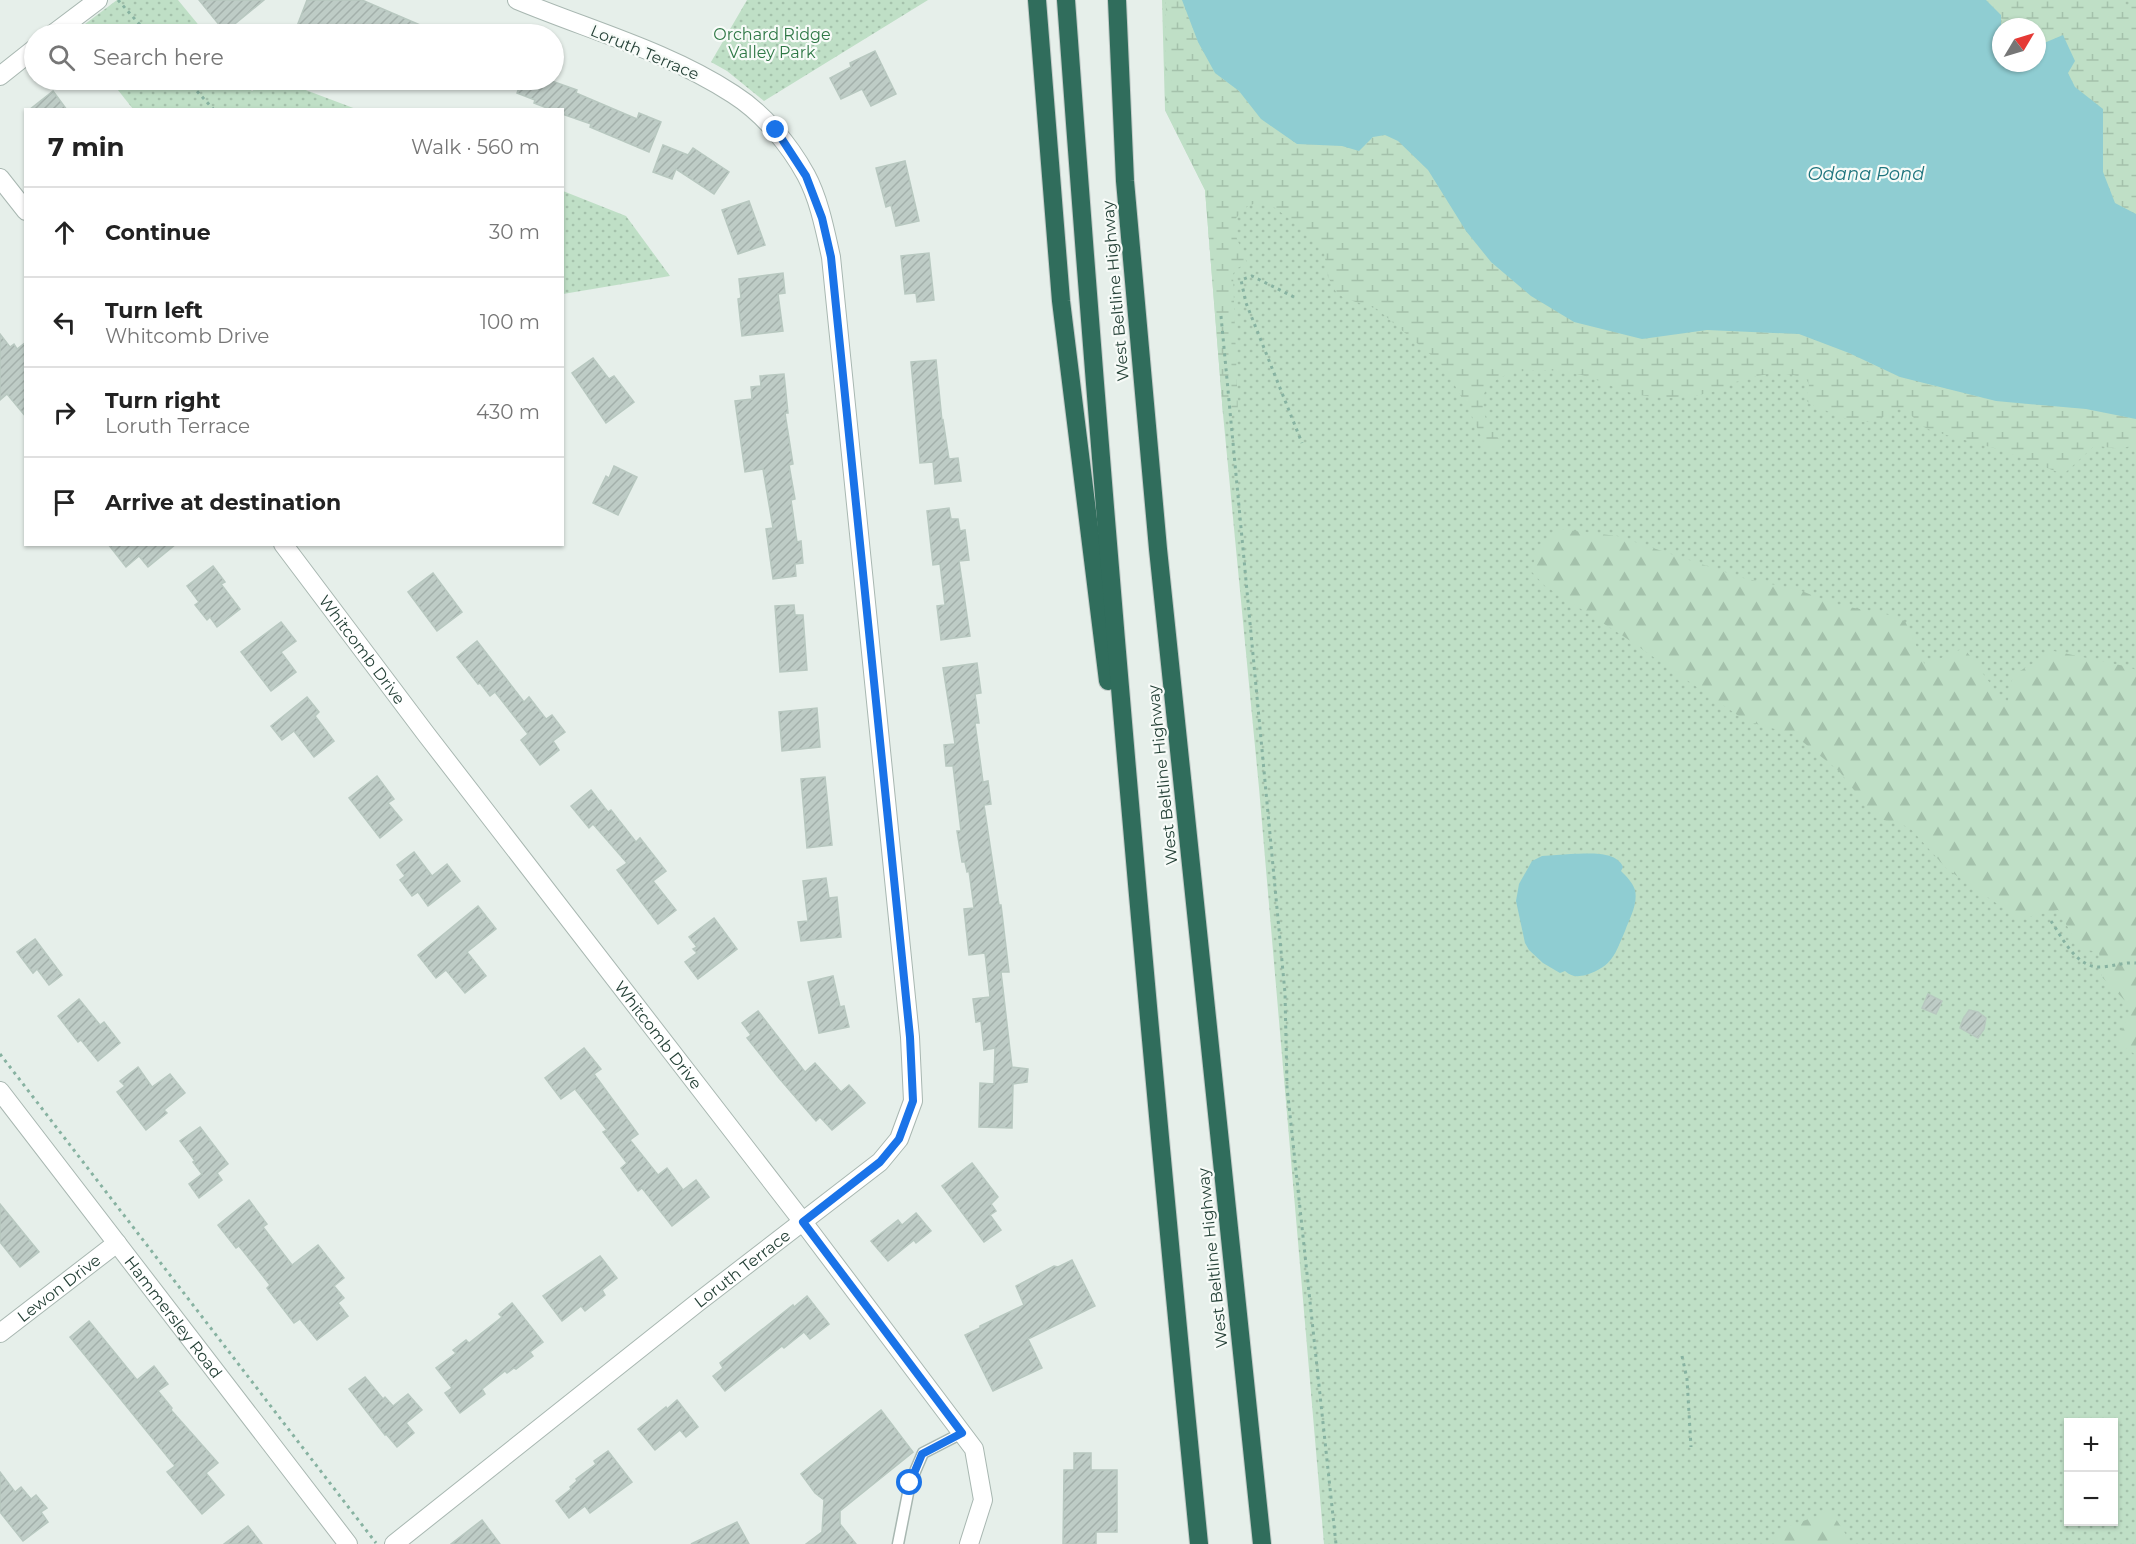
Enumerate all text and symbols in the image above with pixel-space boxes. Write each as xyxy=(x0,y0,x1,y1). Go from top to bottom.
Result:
north arrow xyxy=(1992,18,2046,72)
street label: Loruth Terrace xyxy=(588,21,702,84)
search box xyxy=(24,24,564,90)
park label: Orchard Ridge Valley Park xyxy=(713,25,831,62)
icon: search xyxy=(45,41,78,74)
text: Search here xyxy=(93,44,224,71)
route end xyxy=(762,116,788,142)
text: 7 min xyxy=(48,131,125,163)
text: Walk · 560 m xyxy=(411,135,540,159)
water label: Odana Pond xyxy=(1808,163,1925,185)
street label: West Beltline Highway xyxy=(1098,200,1133,382)
icon: ahead xyxy=(48,216,81,249)
text: Continue xyxy=(105,219,211,246)
text: 30 m xyxy=(489,220,540,244)
text: Turn left xyxy=(105,297,203,324)
icon: left xyxy=(48,306,81,339)
text: 100 m xyxy=(480,310,540,334)
text: Whitcomb Drive xyxy=(105,324,269,348)
text: Turn right xyxy=(105,387,220,414)
icon: right xyxy=(48,396,81,429)
text: 430 m xyxy=(476,400,540,424)
text: Loruth Terrace xyxy=(105,414,250,438)
icon: arrive xyxy=(48,486,81,519)
text: Arrive at destination xyxy=(105,489,341,516)
street label: Whitcomb Drive xyxy=(315,591,409,708)
street label: West Beltline Highway xyxy=(1144,684,1181,866)
street label: Whitcomb Drive xyxy=(610,977,706,1093)
street label: West Beltline Highway xyxy=(1194,1167,1231,1349)
street label: Loruth Terrace xyxy=(691,1226,794,1312)
street label: Lewon Drive xyxy=(14,1250,104,1326)
street label: Hammersley Road xyxy=(120,1252,226,1382)
map controls xyxy=(2064,1418,2118,1526)
button: + xyxy=(2064,1418,2118,1472)
route start xyxy=(896,1469,922,1495)
button: − xyxy=(2064,1472,2118,1526)

